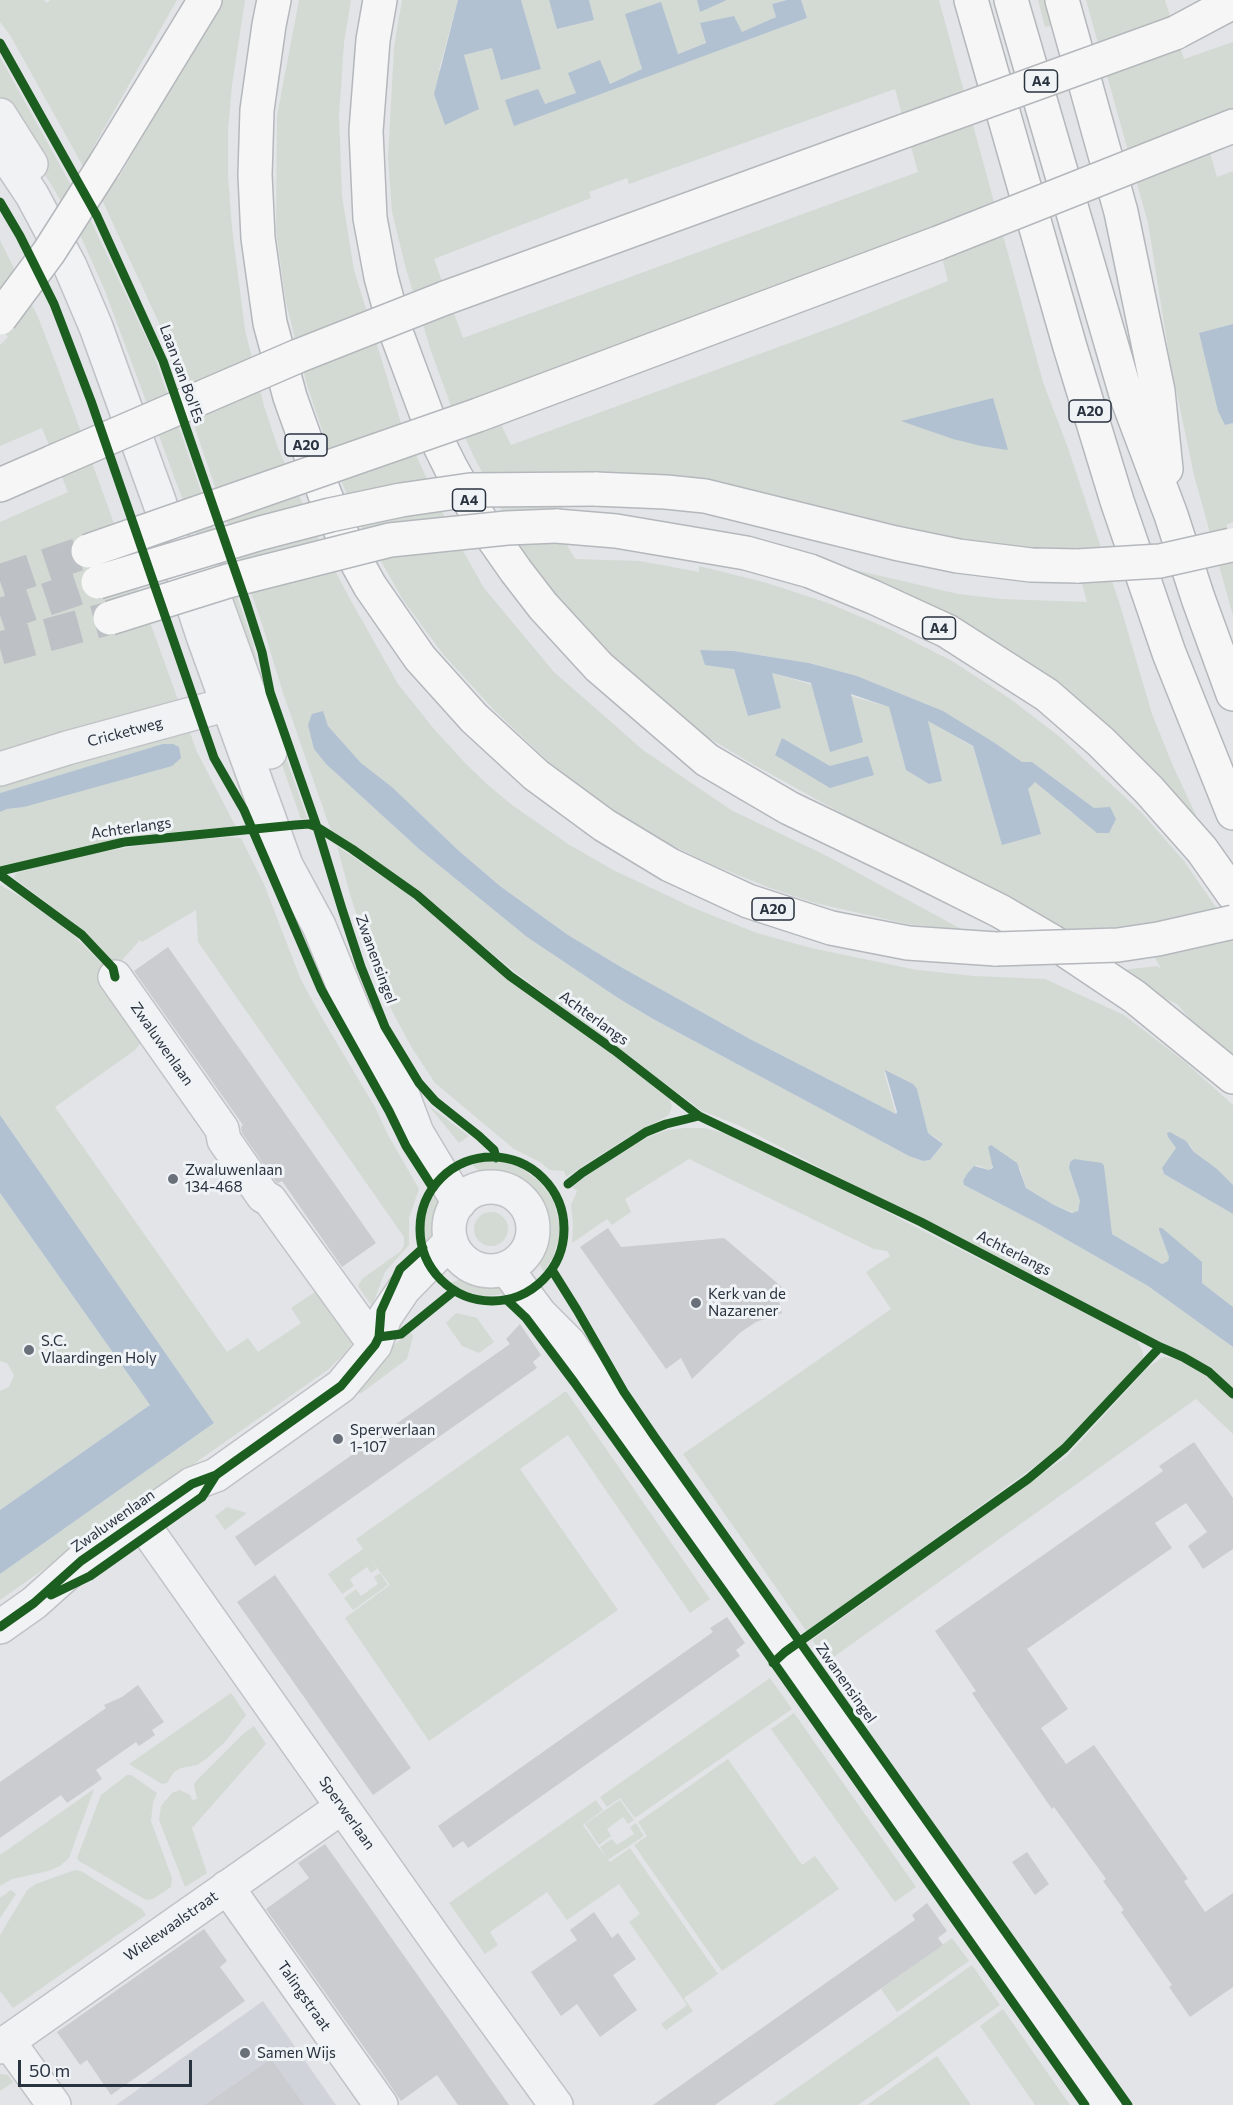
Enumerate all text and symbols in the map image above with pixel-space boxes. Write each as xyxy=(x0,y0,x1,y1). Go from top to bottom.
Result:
road number: A4 xyxy=(1024,70,1058,92)
street label: Laan van Bol'Es xyxy=(156,322,208,426)
road number: A20 xyxy=(1069,400,1111,422)
road number: A20 xyxy=(285,434,327,456)
road number: A4 xyxy=(452,489,486,511)
road number: A4 xyxy=(922,617,956,639)
street label: Cricketweg xyxy=(85,713,165,751)
street label: Achterlangs xyxy=(90,813,172,843)
road number: A20 xyxy=(752,898,794,920)
street label: Zwanensingel xyxy=(352,912,400,1006)
street label: Achterlangs xyxy=(556,987,632,1049)
street label: Zwaluwenlaan xyxy=(127,999,197,1089)
place label: Zwaluwenlaan 134-468 xyxy=(185,1161,283,1196)
marker: Zwaluwenlaan 134-468 xyxy=(166,1172,180,1186)
street label: Achterlangs xyxy=(974,1227,1054,1279)
place label: Kerk van de Nazarener xyxy=(708,1285,786,1320)
marker: Kerk van de Nazarener xyxy=(689,1296,703,1310)
place label: S.C. Vlaardingen Holy xyxy=(41,1332,157,1367)
marker: S.C. Vlaardingen Holy xyxy=(22,1343,36,1357)
place label: Sperwerlaan 1-107 xyxy=(350,1421,435,1456)
marker: Sperwerlaan 1-107 xyxy=(331,1432,345,1446)
street label: Zwaluwenlaan xyxy=(68,1486,158,1556)
street label: Zwanensingel xyxy=(812,1640,880,1726)
street label: Sperwerlaan xyxy=(315,1773,379,1853)
street label: Wielewaalstraat xyxy=(121,1887,221,1965)
street label: Talingstraat xyxy=(273,1958,335,2034)
place label: Samen Wijs xyxy=(257,2044,336,2062)
marker: Samen Wijs xyxy=(238,2046,252,2060)
scale bar xyxy=(21,2048,195,2086)
text: 50 m xyxy=(29,2059,70,2081)

